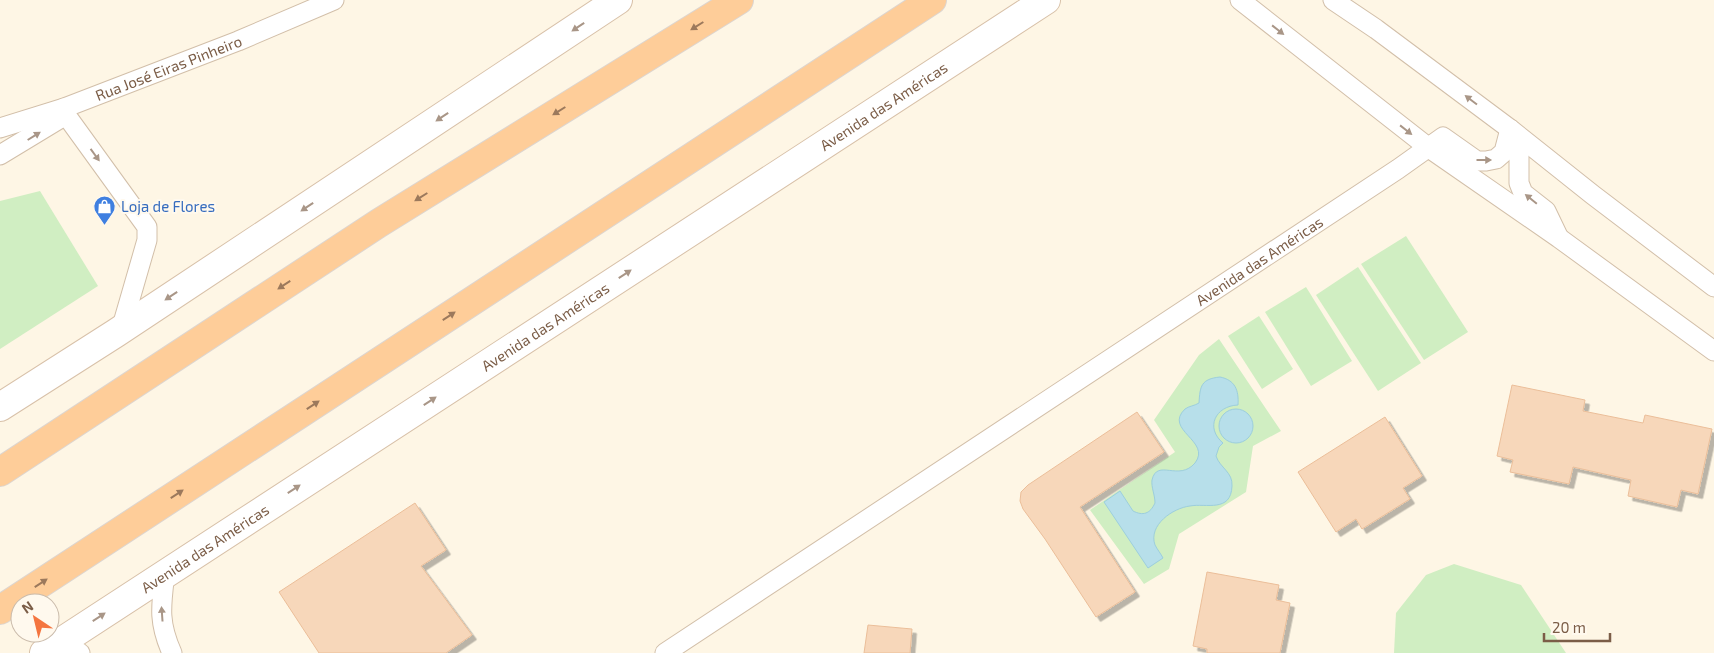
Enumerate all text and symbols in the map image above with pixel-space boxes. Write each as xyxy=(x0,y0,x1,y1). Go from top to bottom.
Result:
one-way arrow xyxy=(691,21,704,30)
one-way arrow xyxy=(571,22,584,32)
one-way arrow xyxy=(1271,25,1285,35)
street label: Rua José Eiras Pinheiro xyxy=(93,31,244,104)
street label: Avenida das Américas xyxy=(816,58,951,154)
one-way arrow xyxy=(1464,95,1478,105)
one-way arrow xyxy=(552,107,566,116)
one-way arrow xyxy=(436,112,449,122)
one-way arrow xyxy=(1399,125,1412,136)
one-way arrow xyxy=(27,131,40,141)
one-way arrow xyxy=(90,148,100,162)
one-way arrow xyxy=(1476,156,1492,164)
one-way arrow xyxy=(414,192,427,201)
shop icon: Loja de Flores xyxy=(93,194,117,225)
one-way arrow xyxy=(1525,194,1538,205)
place label: Loja de Flores xyxy=(121,197,215,216)
one-way arrow xyxy=(300,202,314,211)
street label: Avenida das Américas xyxy=(1192,212,1326,309)
one-way arrow xyxy=(618,269,632,279)
street label: Avenida das Américas xyxy=(478,278,612,375)
one-way arrow xyxy=(278,280,291,290)
one-way arrow xyxy=(165,292,178,301)
one-way arrow xyxy=(442,312,455,321)
one-way arrow xyxy=(423,396,437,406)
one-way arrow xyxy=(306,401,319,410)
one-way arrow xyxy=(287,485,301,494)
one-way arrow xyxy=(170,490,183,499)
street label: Avenida das Américas xyxy=(138,500,272,596)
one-way arrow xyxy=(34,579,47,588)
north arrow xyxy=(10,593,60,643)
text: N xyxy=(18,597,36,617)
one-way arrow xyxy=(158,605,166,621)
scale bar xyxy=(1544,610,1610,642)
one-way arrow xyxy=(92,612,106,621)
text: 20 m xyxy=(1552,618,1586,636)

